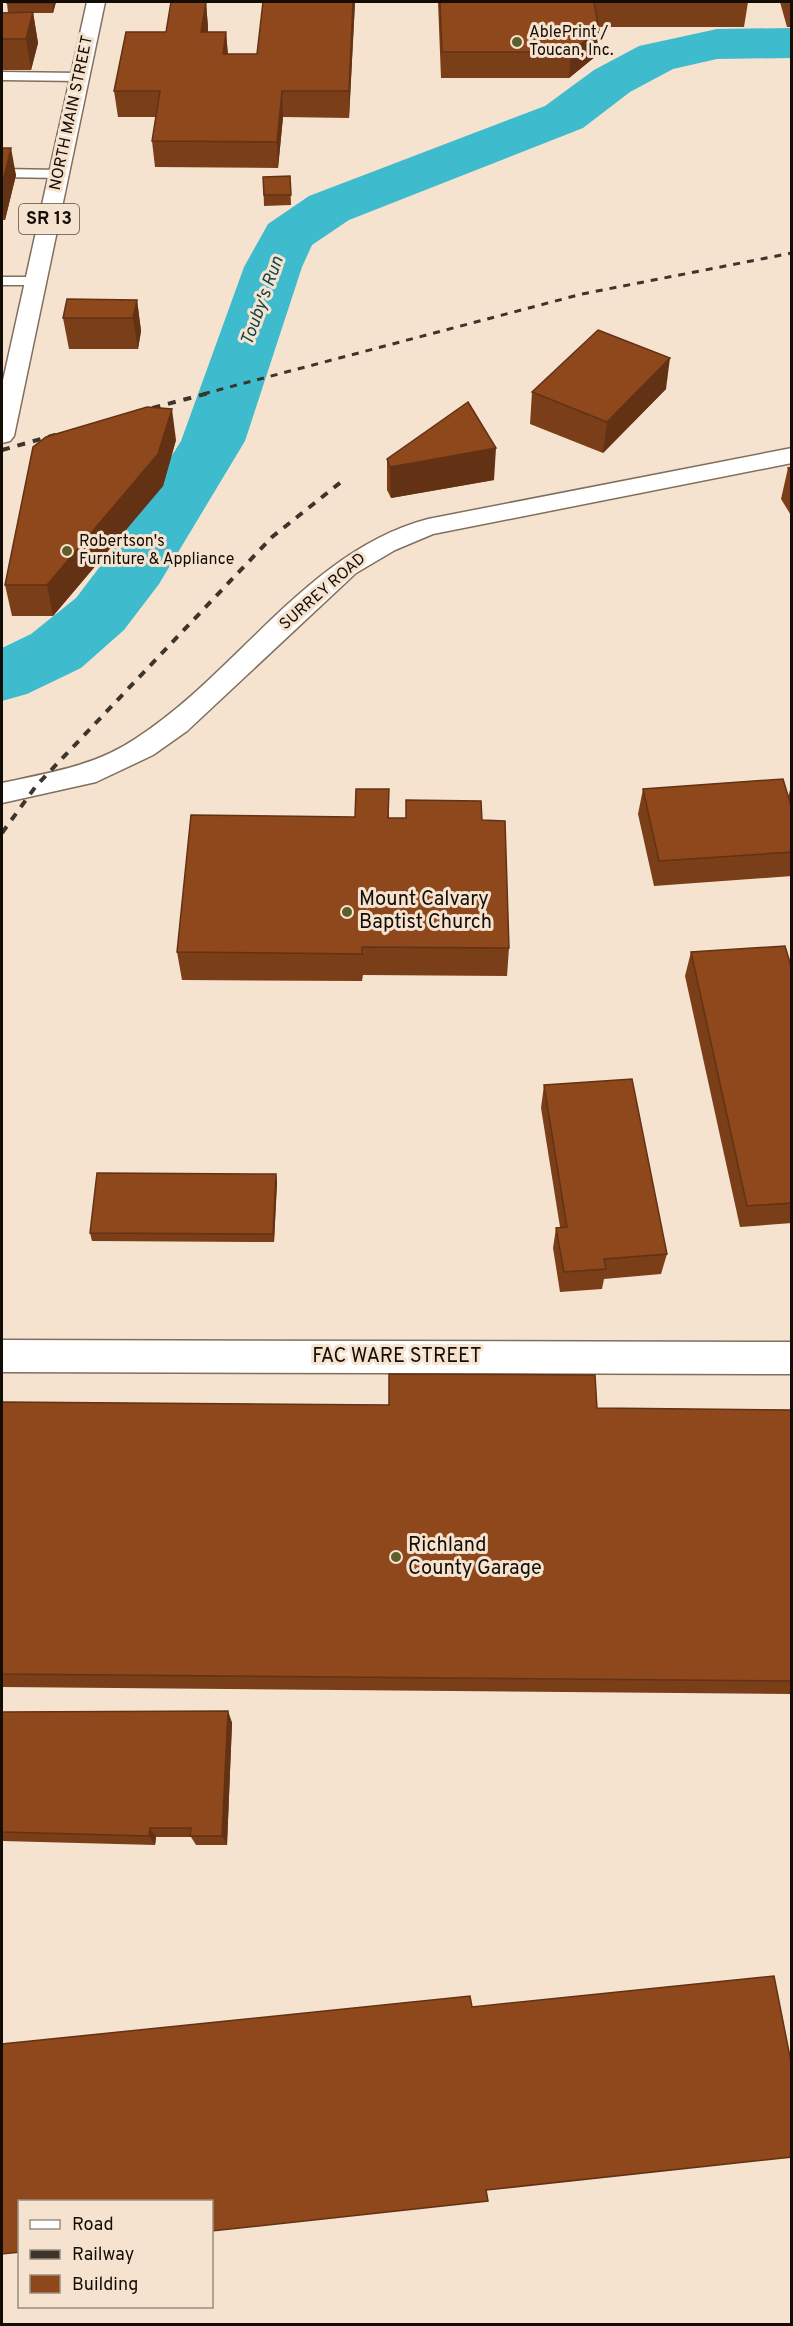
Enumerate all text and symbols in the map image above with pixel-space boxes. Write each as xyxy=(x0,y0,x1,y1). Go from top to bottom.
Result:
place label: AblePrint / Toucan, Inc. xyxy=(529,23,614,61)
street label: NORTH MAIN STREET xyxy=(46,34,98,192)
marker: AblePrint / Toucan, Inc. xyxy=(510,35,524,49)
road number: SR 13 xyxy=(19,204,79,234)
water label: Touby's Run xyxy=(236,253,290,349)
place label: Robertson's Furniture & Appliance xyxy=(79,532,234,570)
marker: Robertson's Furniture & Appliance xyxy=(60,544,74,558)
street label: SURREY ROAD xyxy=(276,549,370,635)
place label: Mount Calvary Baptist Church xyxy=(359,887,492,936)
marker: Mount Calvary Baptist Church xyxy=(340,905,354,919)
street label: FAC WARE STREET xyxy=(312,1344,482,1370)
place label: Richland County Garage xyxy=(408,1533,542,1582)
marker: Richland County Garage xyxy=(389,1550,403,1564)
legend xyxy=(18,2200,213,2308)
text: Road xyxy=(72,2214,114,2237)
text: Railway xyxy=(72,2244,134,2267)
text: Building xyxy=(72,2274,138,2297)

